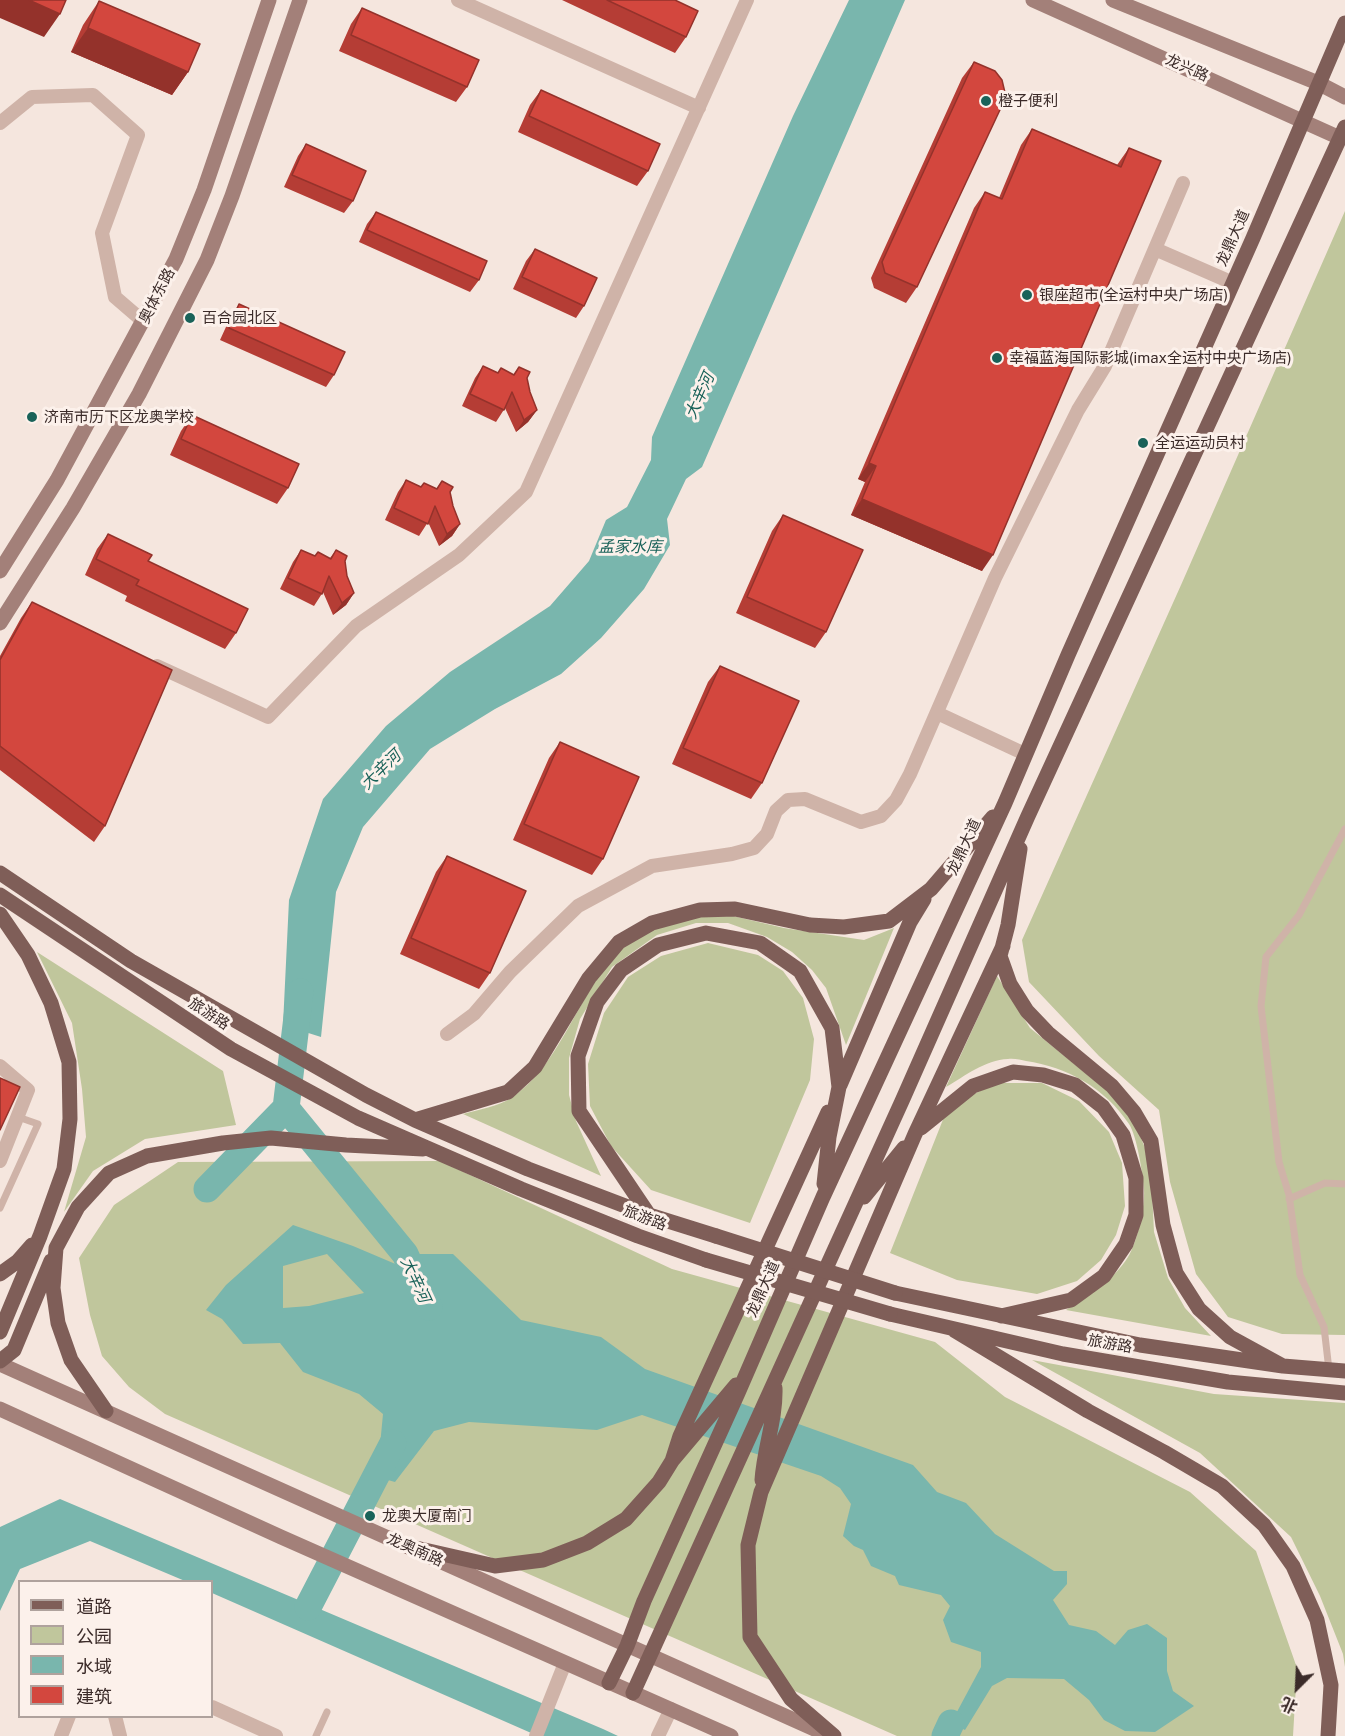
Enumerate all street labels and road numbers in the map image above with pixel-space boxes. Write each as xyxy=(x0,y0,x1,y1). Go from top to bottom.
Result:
street label: 龙兴路 xyxy=(1163,51,1211,85)
street label: 龙鼎大道 xyxy=(1213,207,1253,269)
street label: 奥体东路 xyxy=(135,265,179,327)
street label: 龙鼎大道 xyxy=(943,816,985,878)
street label: 旅游路 xyxy=(185,994,233,1034)
street label: 旅游路 xyxy=(621,1202,669,1234)
street label: 龙鼎大道 xyxy=(743,1258,783,1320)
street label: 旅游路 xyxy=(1086,1331,1134,1357)
street label: 龙奥南路 xyxy=(384,1530,446,1570)

